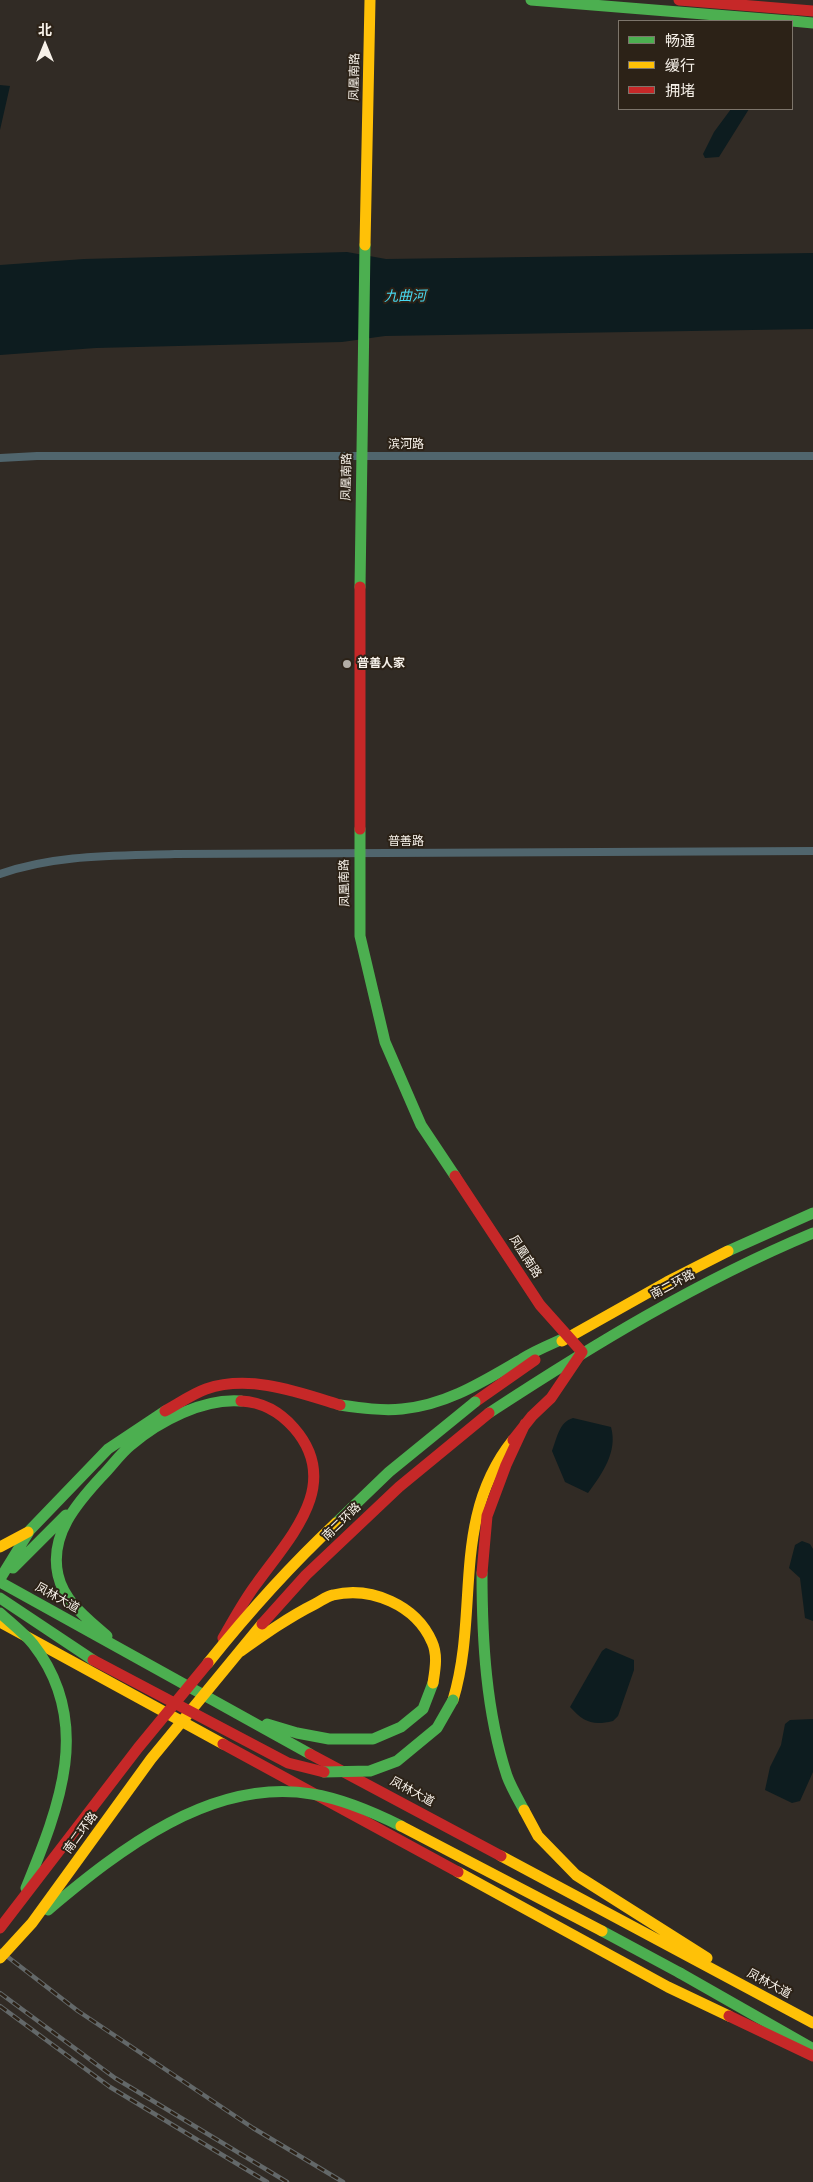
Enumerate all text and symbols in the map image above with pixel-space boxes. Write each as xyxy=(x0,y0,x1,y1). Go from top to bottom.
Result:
north arrow xyxy=(20,20,70,70)
legend xyxy=(618,20,793,110)
text: 北 xyxy=(38,21,52,39)
text: 畅通 xyxy=(665,30,695,51)
street label: 凤凰南路 xyxy=(347,53,363,101)
text: 缓行 xyxy=(665,55,695,76)
text: 拥堵 xyxy=(665,80,695,101)
water label: 九曲河 xyxy=(384,288,426,306)
street label: 滨河路 xyxy=(388,438,424,452)
street label: 凤凰南路 xyxy=(339,453,355,501)
place label: 普善人家 xyxy=(357,657,405,671)
marker: 普善人家 xyxy=(341,658,353,670)
street label: 普善路 xyxy=(388,835,424,849)
street label: 凤凰南路 xyxy=(337,859,353,907)
street label: 凤凰南路 xyxy=(506,1233,544,1281)
street label: 南二环路 xyxy=(648,1267,698,1303)
street label: 南二环路 xyxy=(320,1500,364,1544)
street label: 凤林大道 xyxy=(33,1580,81,1616)
street label: 凤林大道 xyxy=(387,1774,437,1810)
street label: 南二环路 xyxy=(61,1809,101,1857)
street label: 凤林大道 xyxy=(744,1966,794,2002)

